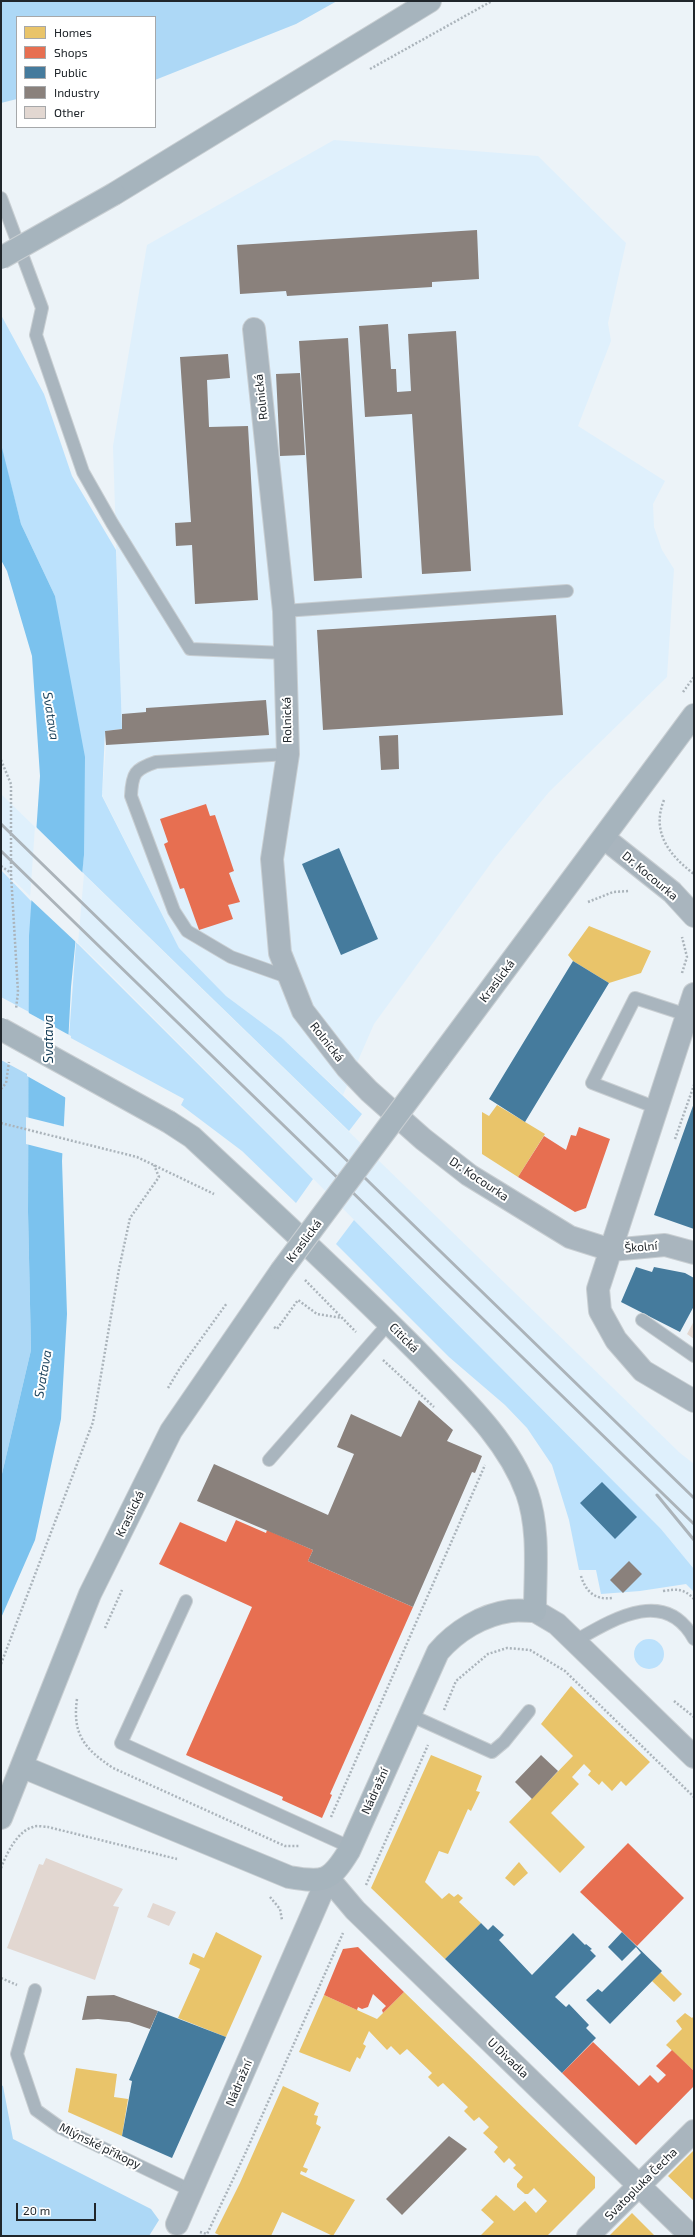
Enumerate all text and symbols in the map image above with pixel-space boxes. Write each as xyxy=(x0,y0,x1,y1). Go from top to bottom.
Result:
legend xyxy=(16,16,156,128)
text: Homes xyxy=(54,25,92,39)
text: Shops xyxy=(54,45,88,59)
text: Public xyxy=(54,65,87,79)
text: Industry xyxy=(54,85,100,99)
text: Other xyxy=(54,105,85,119)
street label: Rolnická xyxy=(251,373,271,421)
water label: Svatava xyxy=(40,691,62,741)
street label: Rolnická xyxy=(279,697,295,743)
street label: Dr. Kocourka xyxy=(619,849,681,903)
street label: Kraslická xyxy=(476,957,518,1005)
water label: Svatava xyxy=(41,1015,57,1063)
street label: Rolnická xyxy=(307,1019,347,1065)
street label: Dr. Kocourka xyxy=(447,1154,511,1204)
street label: Kraslická xyxy=(283,1217,325,1265)
street label: Školní xyxy=(624,1238,658,1256)
street label: Citická xyxy=(386,1320,422,1356)
water label: Svatava xyxy=(31,1349,55,1399)
street label: Kraslická xyxy=(113,1489,147,1539)
street label: Nádražní xyxy=(358,1766,392,1816)
street label: U Divadla xyxy=(484,2035,532,2081)
street label: Nádražní xyxy=(223,2057,255,2109)
street label: Mlýnské příkopy xyxy=(57,2120,143,2172)
street label: Svatopluka Čecha xyxy=(602,2145,680,2223)
scale bar xyxy=(18,2195,98,2221)
text: 20 m xyxy=(23,2203,50,2217)

